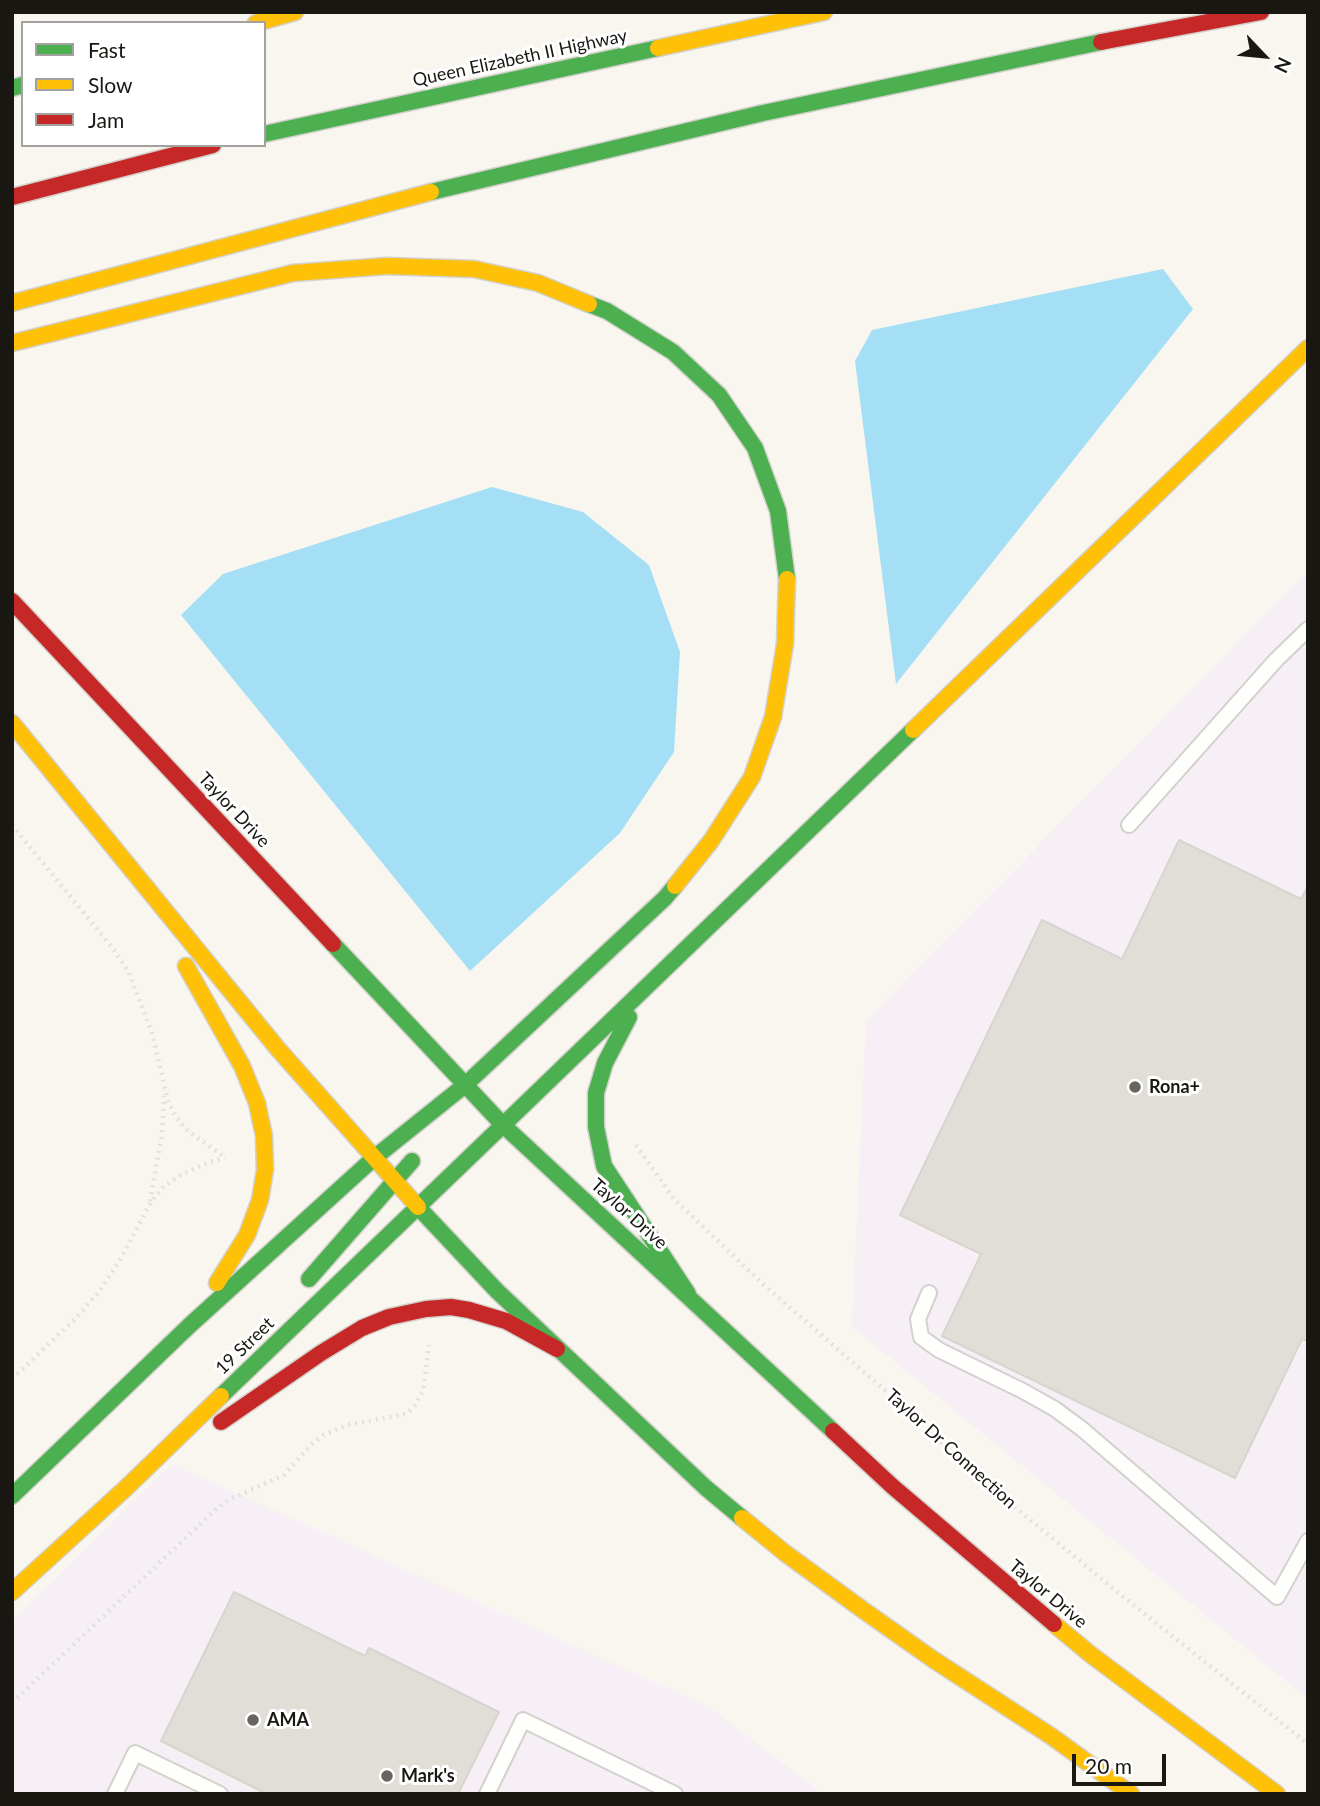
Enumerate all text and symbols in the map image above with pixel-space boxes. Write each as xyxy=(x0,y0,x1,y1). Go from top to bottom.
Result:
legend xyxy=(21,21,266,147)
north arrow xyxy=(1229,21,1299,91)
street label: Queen Elizabeth II Highway xyxy=(411,25,629,91)
text: Fast xyxy=(88,37,125,62)
text: N xyxy=(1270,54,1297,77)
text: Slow xyxy=(88,72,132,97)
text: Jam xyxy=(88,107,124,132)
street label: Taylor Drive xyxy=(194,768,274,852)
place label: Rona+ xyxy=(1149,1076,1200,1098)
marker: Rona+ xyxy=(1127,1079,1143,1095)
street label: Taylor Drive xyxy=(586,1174,672,1254)
street label: 19 Street xyxy=(211,1313,279,1379)
street label: Taylor Dr Connection xyxy=(881,1385,1021,1513)
street label: Taylor Drive xyxy=(1005,1555,1091,1633)
place label: AMA xyxy=(267,1709,309,1731)
marker: AMA xyxy=(245,1712,261,1728)
scale bar xyxy=(1075,1740,1170,1784)
text: 20 m xyxy=(1085,1753,1132,1778)
place label: Mark's xyxy=(401,1765,455,1787)
marker: Mark's xyxy=(379,1768,395,1784)

